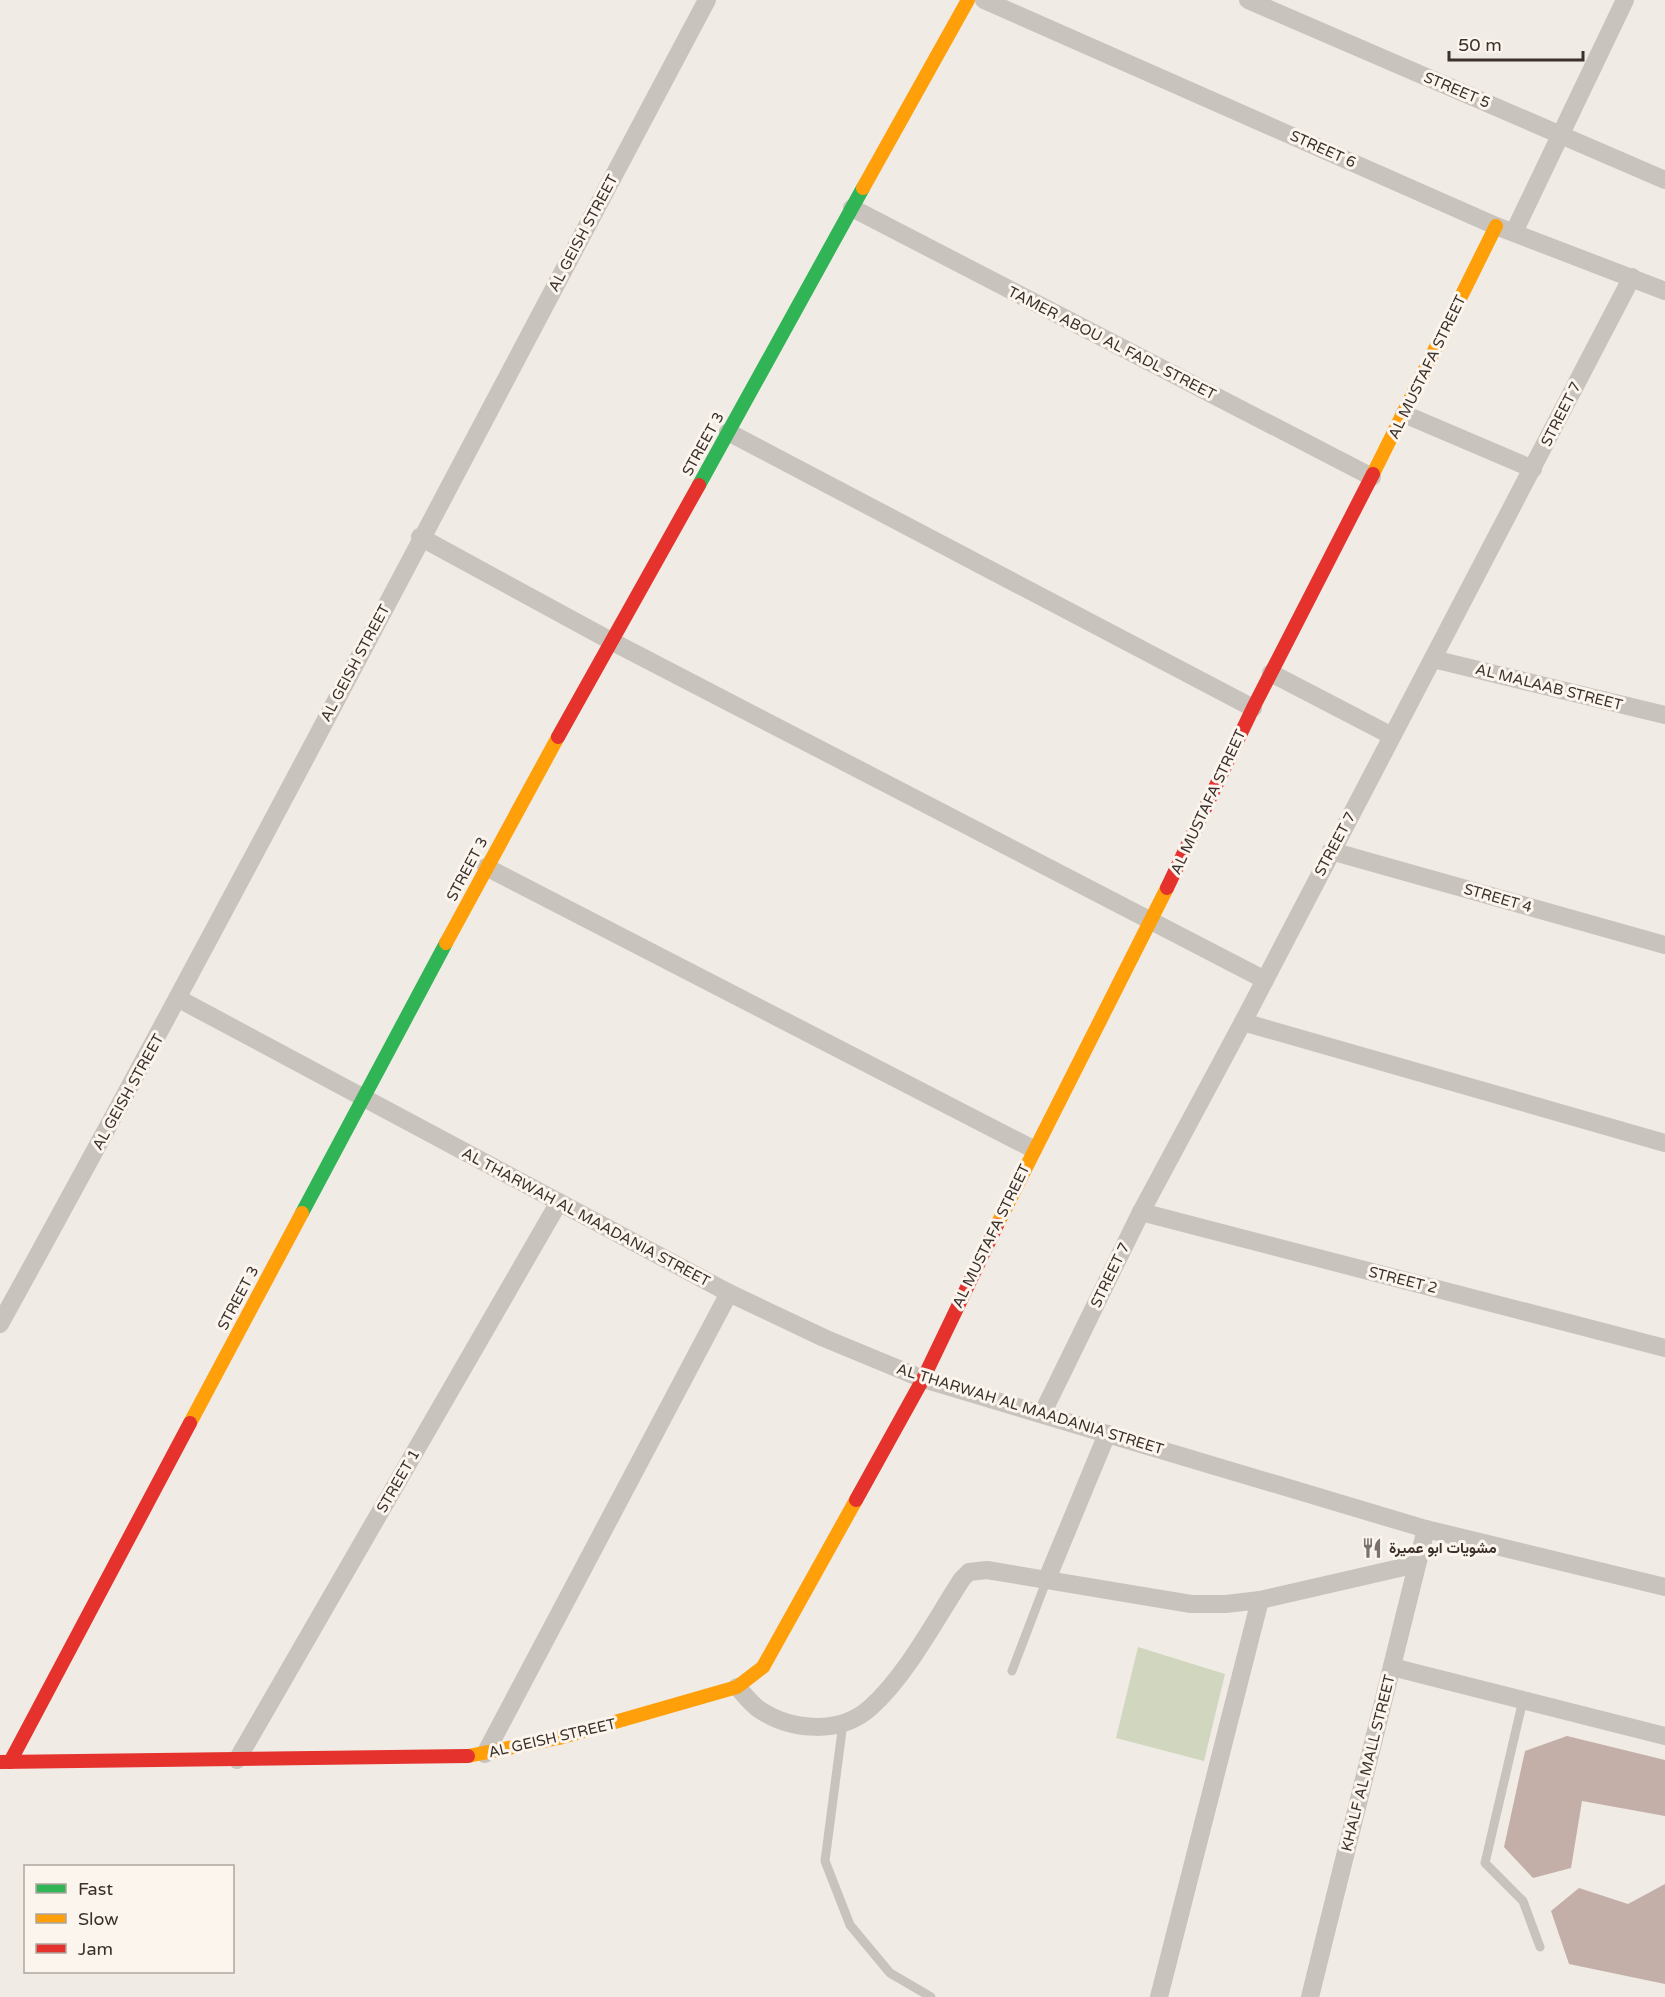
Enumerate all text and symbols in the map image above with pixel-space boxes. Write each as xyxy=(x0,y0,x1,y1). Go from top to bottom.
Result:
scale bar xyxy=(1449,24,1582,62)
text: 50 m xyxy=(1458,34,1502,56)
street label: STREET 5 xyxy=(1421,68,1493,112)
street label: STREET 6 xyxy=(1287,127,1359,171)
street label: AL GEISH STREET xyxy=(544,171,622,295)
street label: TAMER ABOU AL FADL STREET xyxy=(1005,283,1219,403)
street label: AL MUSTAFA STREET xyxy=(1384,292,1470,442)
street label: STREET 7 xyxy=(1537,379,1585,449)
street label: STREET 3 xyxy=(678,409,728,479)
street label: AL GEISH STREET xyxy=(316,601,394,725)
street label: AL MALAAB STREET xyxy=(1474,660,1624,714)
street label: AL MUSTAFA STREET xyxy=(1166,727,1250,877)
street label: STREET 7 xyxy=(1311,809,1359,879)
street label: STREET 3 xyxy=(443,834,491,904)
street label: STREET 4 xyxy=(1462,880,1534,916)
street label: AL GEISH STREET xyxy=(89,1031,167,1153)
street label: AL THARWAH AL MAADANIA STREET xyxy=(459,1144,713,1290)
street label: AL MUSTAFA STREET xyxy=(948,1161,1034,1311)
street label: STREET 7 xyxy=(1087,1240,1133,1310)
street label: STREET 3 xyxy=(214,1263,262,1333)
street label: STREET 2 xyxy=(1367,1263,1439,1297)
street label: AL THARWAH AL MAADANIA STREET xyxy=(894,1360,1166,1458)
street label: STREET 1 xyxy=(373,1446,423,1516)
restaurant icon: مشويات ابو عميرة xyxy=(1360,1536,1384,1560)
place label: مشويات ابو عميرة xyxy=(1389,1539,1497,1557)
street label: KHALF AL MALL STREET xyxy=(1337,1673,1399,1853)
street label: AL GEISH STREET xyxy=(487,1715,617,1761)
legend xyxy=(24,1865,234,1973)
text: Fast xyxy=(78,1878,113,1900)
text: Slow xyxy=(78,1908,119,1930)
text: Jam xyxy=(78,1938,113,1960)

